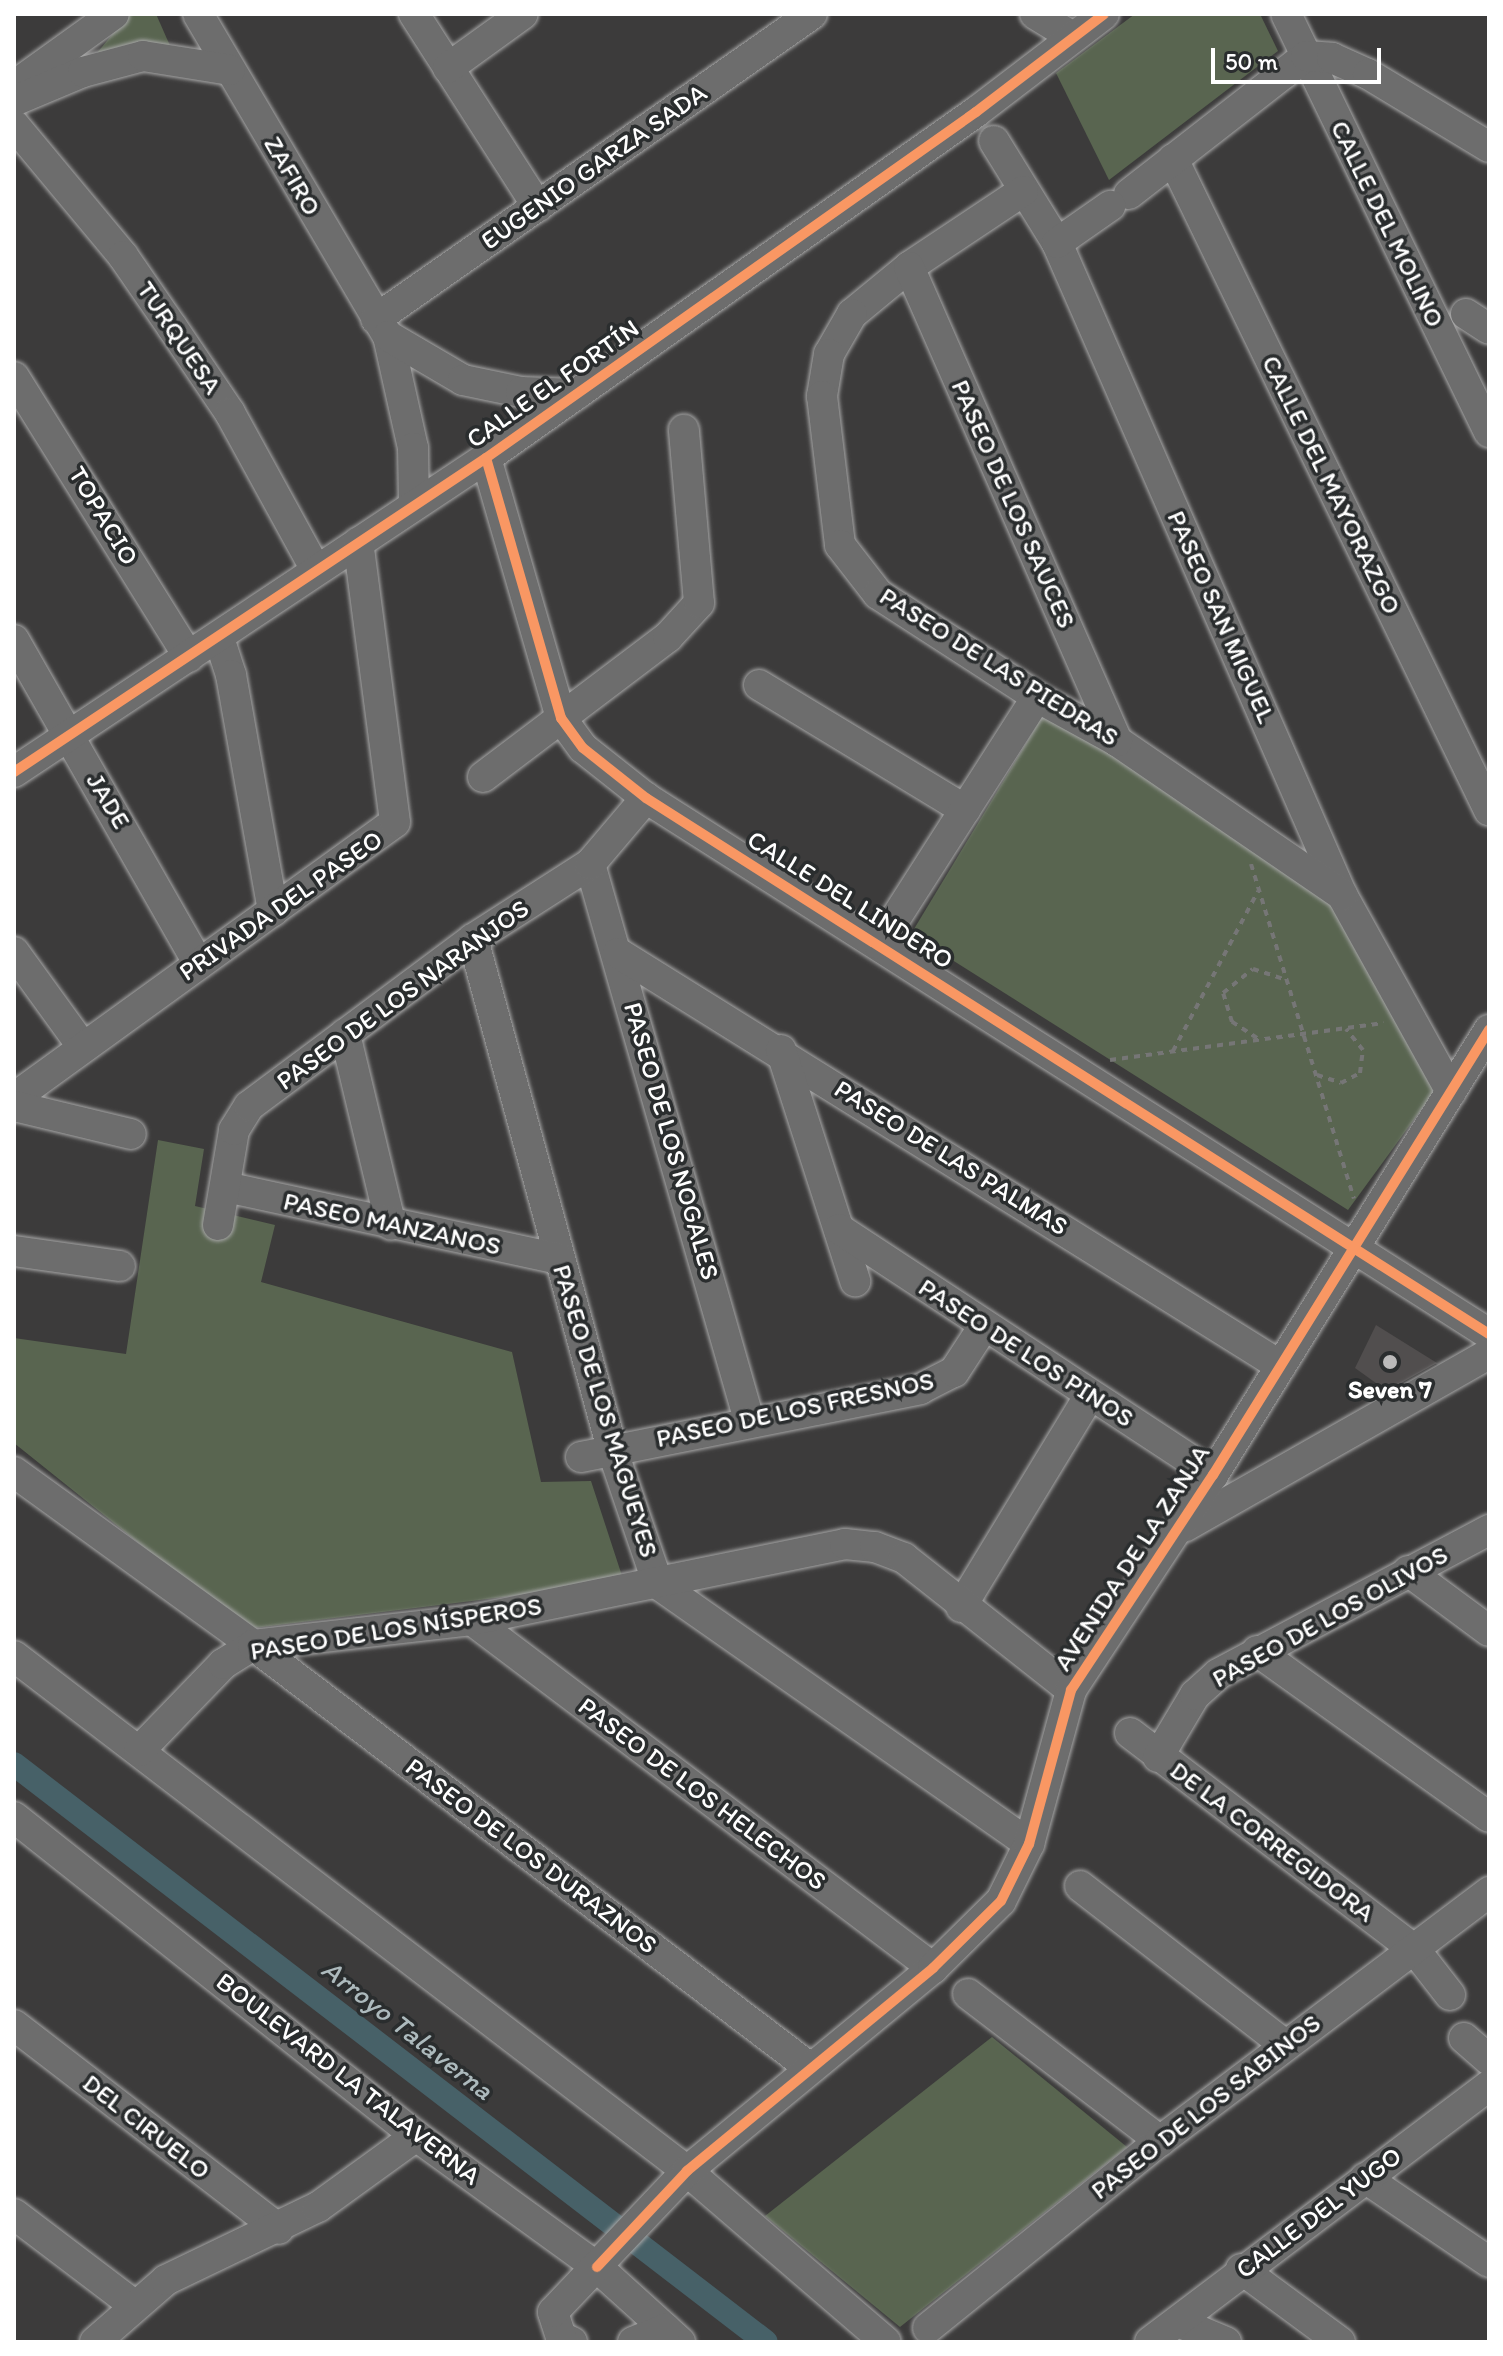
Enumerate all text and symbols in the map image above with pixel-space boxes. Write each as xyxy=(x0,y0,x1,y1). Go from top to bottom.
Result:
scale bar xyxy=(1215,32,1385,82)
text: 50 m xyxy=(1225,47,1278,76)
street label: EUGENIO GARZA SADA xyxy=(475,77,713,257)
street label: CALLE DEL MOLINO xyxy=(1323,116,1451,332)
street label: ZAFIRO xyxy=(257,131,327,221)
street label: TURQUESA xyxy=(130,276,228,400)
street label: CALLE EL FORTÍN xyxy=(461,313,645,455)
street label: CALLE DEL MAYORAZGO xyxy=(1254,350,1408,620)
street label: PASEO DE LOS SAUCES xyxy=(944,375,1082,633)
street label: TOPACIO xyxy=(61,461,145,571)
street label: PASEO SAN MIGUEL xyxy=(1160,505,1282,729)
street label: PASEO DE LAS PIEDRAS xyxy=(874,581,1124,753)
street label: JADE xyxy=(79,767,137,835)
street label: PRIVADA DEL PASEO xyxy=(173,824,389,988)
street label: CALLE DEL LINDERO xyxy=(741,824,959,976)
street label: PASEO DE LOS NARANJOS xyxy=(271,893,535,1097)
street label: PASEO DE LOS NOGALES xyxy=(616,999,726,1283)
street label: PASEO DE LAS PALMAS xyxy=(829,1074,1073,1242)
street label: PASEO MANZANOS xyxy=(280,1186,504,1262)
street label: PASEO DE LOS MAGUEYES xyxy=(546,1261,664,1561)
street label: PASEO DE LOS PINOS xyxy=(913,1272,1139,1434)
marker: Seven 7 xyxy=(1381,1353,1399,1371)
street label: PASEO DE LOS FRESNOS xyxy=(653,1365,937,1455)
place label: Seven 7 xyxy=(1348,1374,1432,1406)
street label: AVENIDA DE LA ZANJA xyxy=(1047,1439,1217,1677)
street label: PASEO DE LOS OLIVOS xyxy=(1208,1540,1452,1694)
street label: PASEO DE LOS NÍSPEROS xyxy=(248,1591,544,1667)
street label: PASEO DE LOS HELECHOS xyxy=(572,1691,832,1897)
street label: PASEO DE LOS DURAZNOS xyxy=(399,1751,663,1961)
street label: DE LA CORREGIDORA xyxy=(1162,1754,1382,1930)
water label: Arroyo Talaverna xyxy=(317,1953,499,2105)
street label: BOULEVARD LA TALAVERNA xyxy=(210,1967,486,2191)
street label: PASEO DE LOS SABINOS xyxy=(1086,2009,1326,2205)
street label: DEL CIRUELO xyxy=(75,2066,217,2188)
street label: CALLE DEL YUGO xyxy=(1230,2141,1408,2285)

